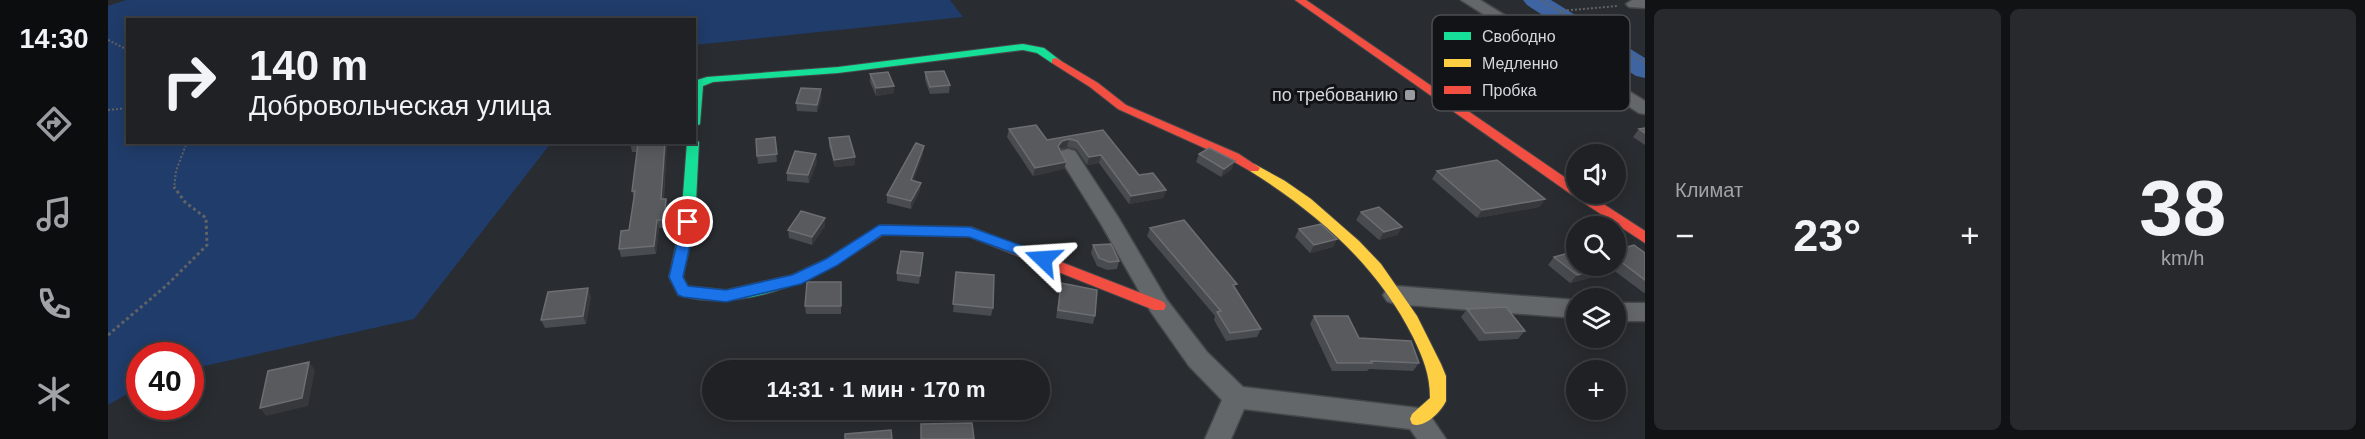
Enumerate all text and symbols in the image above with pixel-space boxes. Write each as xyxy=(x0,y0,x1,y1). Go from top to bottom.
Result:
legend xyxy=(1432,15,1630,111)
text: 14:30 xyxy=(19,24,89,54)
text: Свободно xyxy=(1482,28,1556,45)
icon: right xyxy=(150,42,228,120)
text: 140 m xyxy=(249,42,368,89)
text: Медленно xyxy=(1482,55,1558,72)
text: Пробка xyxy=(1482,82,1537,99)
place label: по требованию xyxy=(1272,85,1398,105)
marker: по требованию xyxy=(1403,88,1417,102)
text: Добровольческая улица xyxy=(249,91,551,121)
icon: directions xyxy=(33,103,75,145)
map controls xyxy=(1566,144,1626,420)
button: sound xyxy=(1566,144,1626,204)
text: 38 xyxy=(2139,164,2226,252)
text: Климат xyxy=(1675,179,1743,201)
icon: music xyxy=(33,193,75,235)
pin xyxy=(662,196,713,247)
icon: arrive xyxy=(671,205,704,238)
text: 23° xyxy=(1793,210,1861,261)
button: search xyxy=(1566,216,1626,276)
text: − xyxy=(1675,217,1694,254)
text: + xyxy=(1960,217,1980,254)
position arrow xyxy=(1011,227,1075,291)
text: km/h xyxy=(2161,247,2204,269)
icon: phone xyxy=(33,283,75,325)
button: layers xyxy=(1566,288,1626,348)
speed limit sign: 40 xyxy=(126,342,204,420)
button: + xyxy=(1566,360,1626,420)
icon: climate xyxy=(33,373,75,415)
text: 14:31 · 1 мин · 170 m xyxy=(766,377,986,402)

